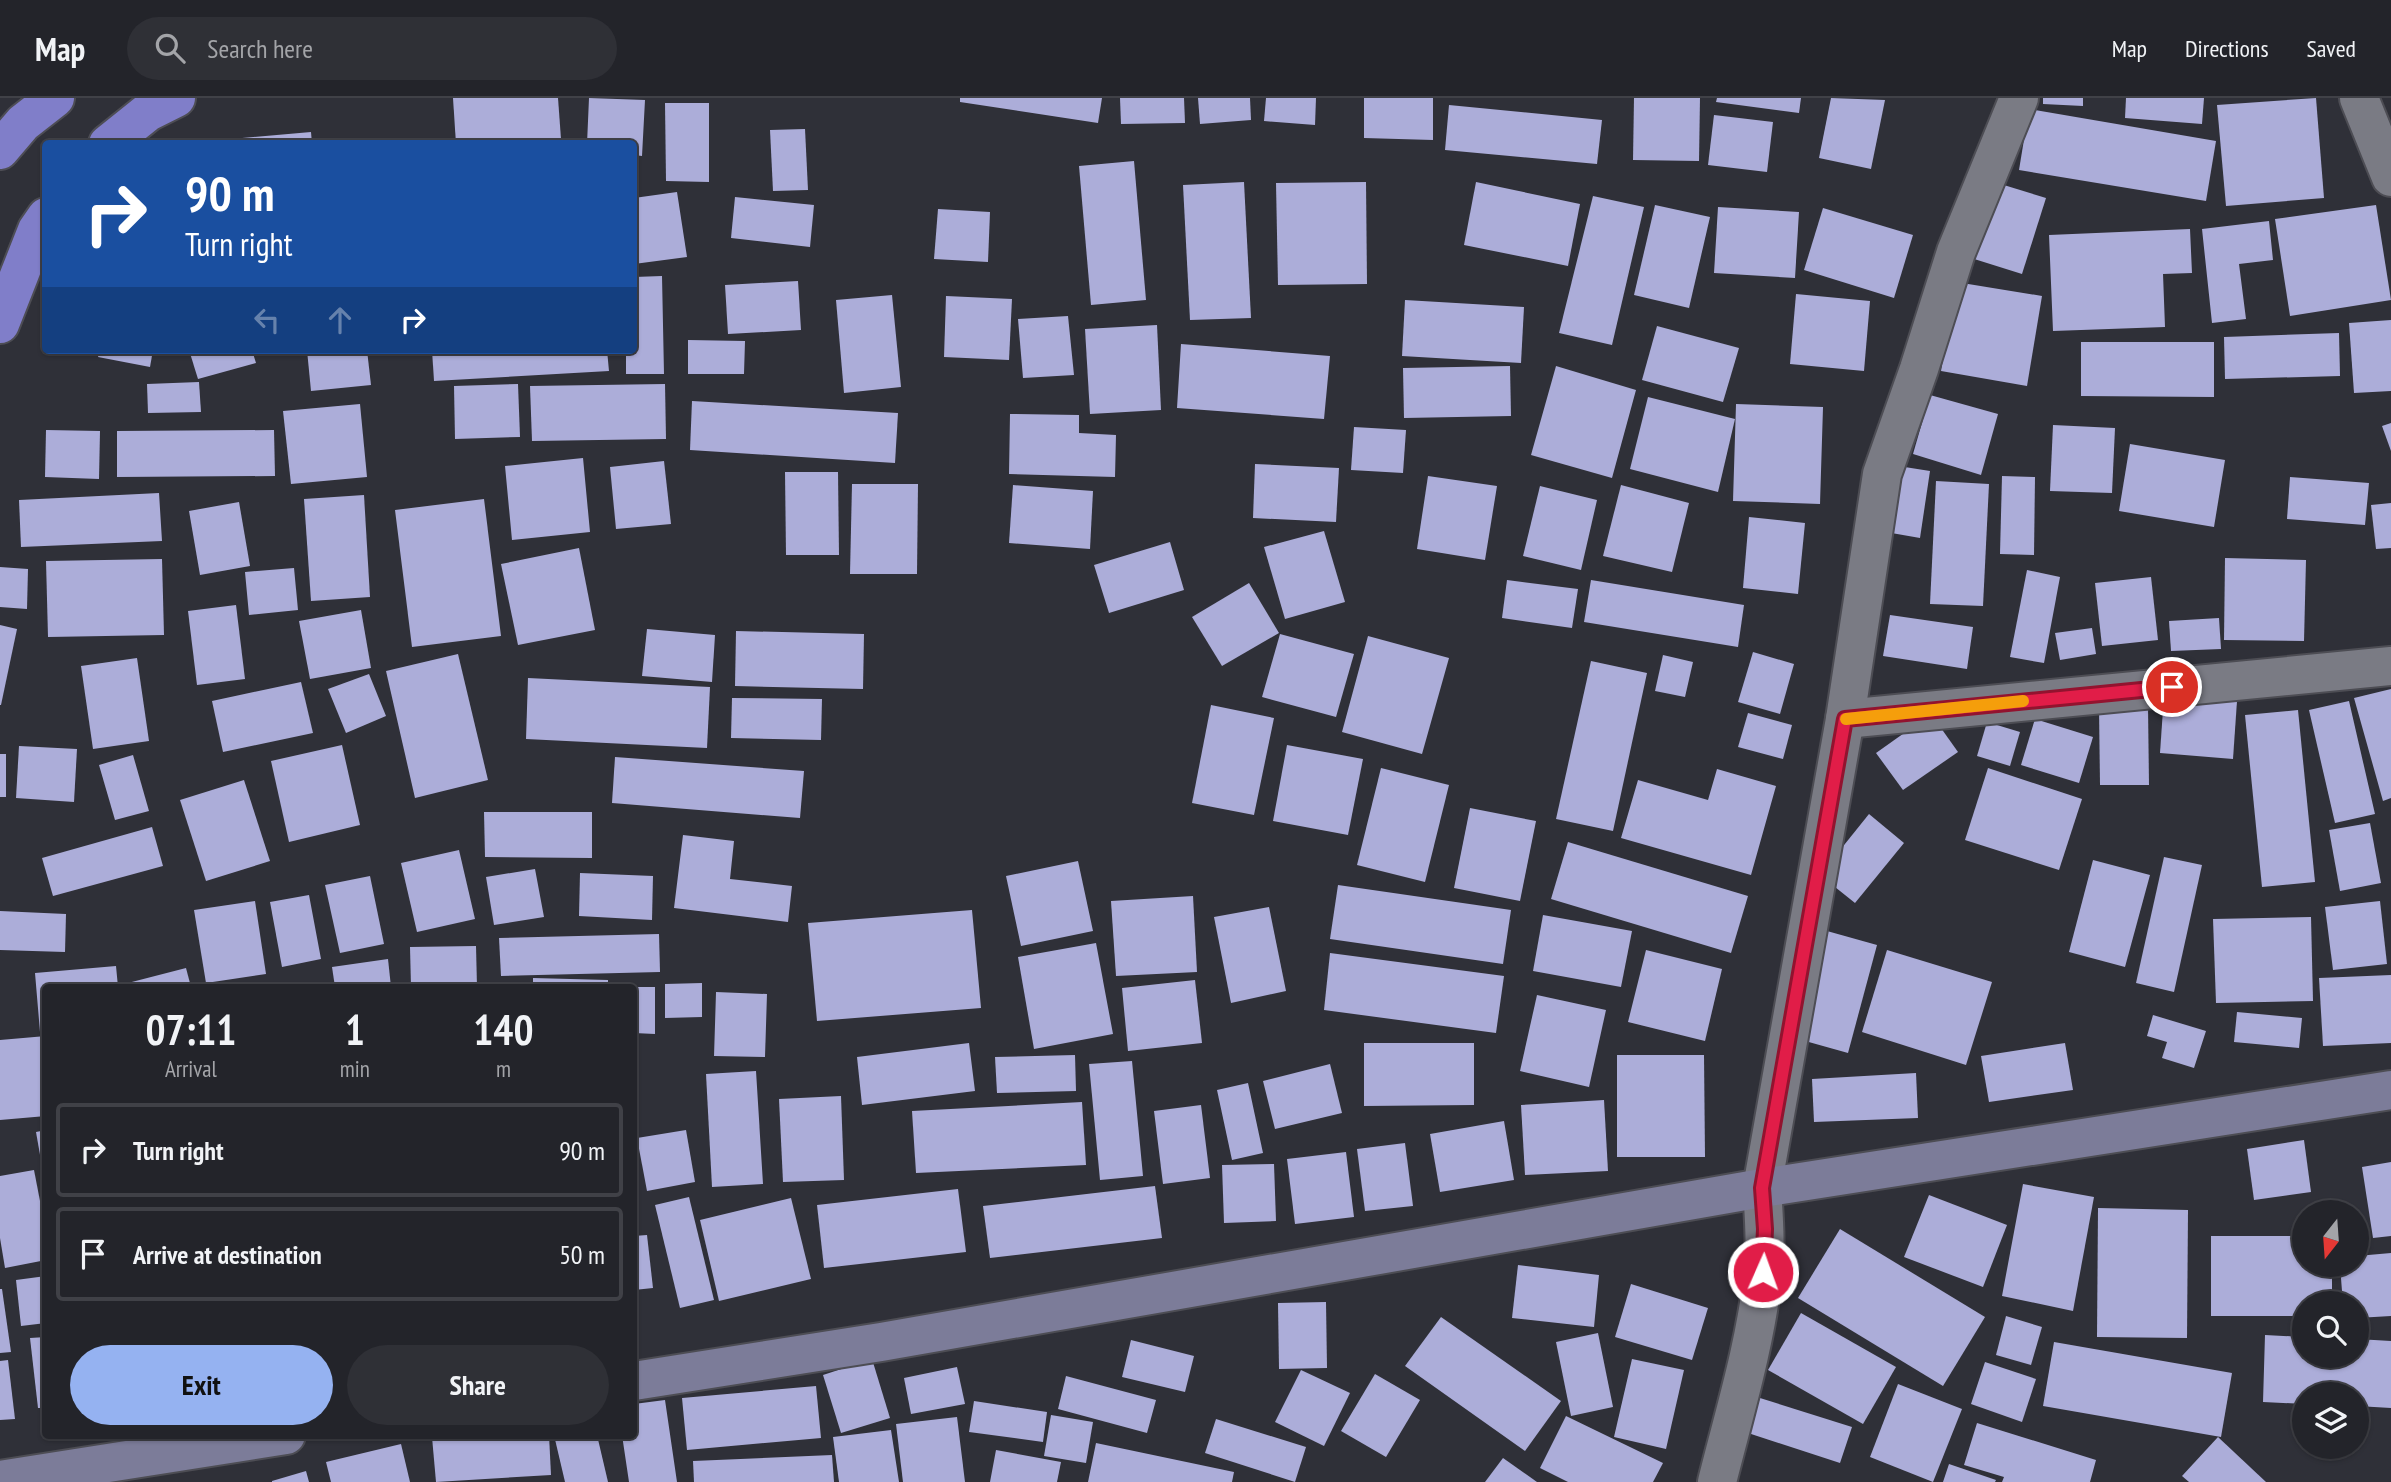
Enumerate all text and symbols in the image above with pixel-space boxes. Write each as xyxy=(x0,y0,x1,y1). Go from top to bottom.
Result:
search box xyxy=(127,17,617,80)
text: Map xyxy=(35,27,85,70)
icon: search xyxy=(151,29,189,67)
text: Search here xyxy=(207,32,313,65)
text: Map xyxy=(2112,33,2147,64)
text: Directions xyxy=(2185,33,2269,64)
text: Saved xyxy=(2307,33,2356,64)
text: 90 m xyxy=(185,161,274,225)
icon: right xyxy=(70,168,161,259)
text: Turn right xyxy=(185,223,293,265)
icon: left xyxy=(248,301,286,339)
icon: ahead xyxy=(321,301,359,339)
icon: right xyxy=(394,301,432,339)
pin xyxy=(2142,657,2202,717)
icon: arrive xyxy=(2153,668,2191,706)
text: 07:11 xyxy=(145,1002,236,1057)
text: 1 xyxy=(345,1002,365,1057)
text: 140 xyxy=(473,1002,534,1057)
text: Arrival xyxy=(165,1054,217,1083)
text: min xyxy=(340,1054,370,1083)
text: m xyxy=(496,1054,511,1083)
icon: right xyxy=(74,1131,112,1169)
text: Turn right xyxy=(133,1134,224,1167)
text: 90 m xyxy=(559,1134,605,1167)
north arrow xyxy=(2292,1200,2370,1278)
map controls xyxy=(2292,1200,2369,1459)
icon: arrive xyxy=(74,1235,112,1273)
position arrow xyxy=(1726,1235,1800,1309)
text: Arrive at destination xyxy=(133,1238,322,1271)
text: 50 m xyxy=(559,1238,605,1271)
button: search xyxy=(2292,1291,2369,1368)
button: Exit xyxy=(70,1345,333,1425)
button: Share xyxy=(347,1345,609,1425)
button: layers xyxy=(2292,1382,2369,1459)

